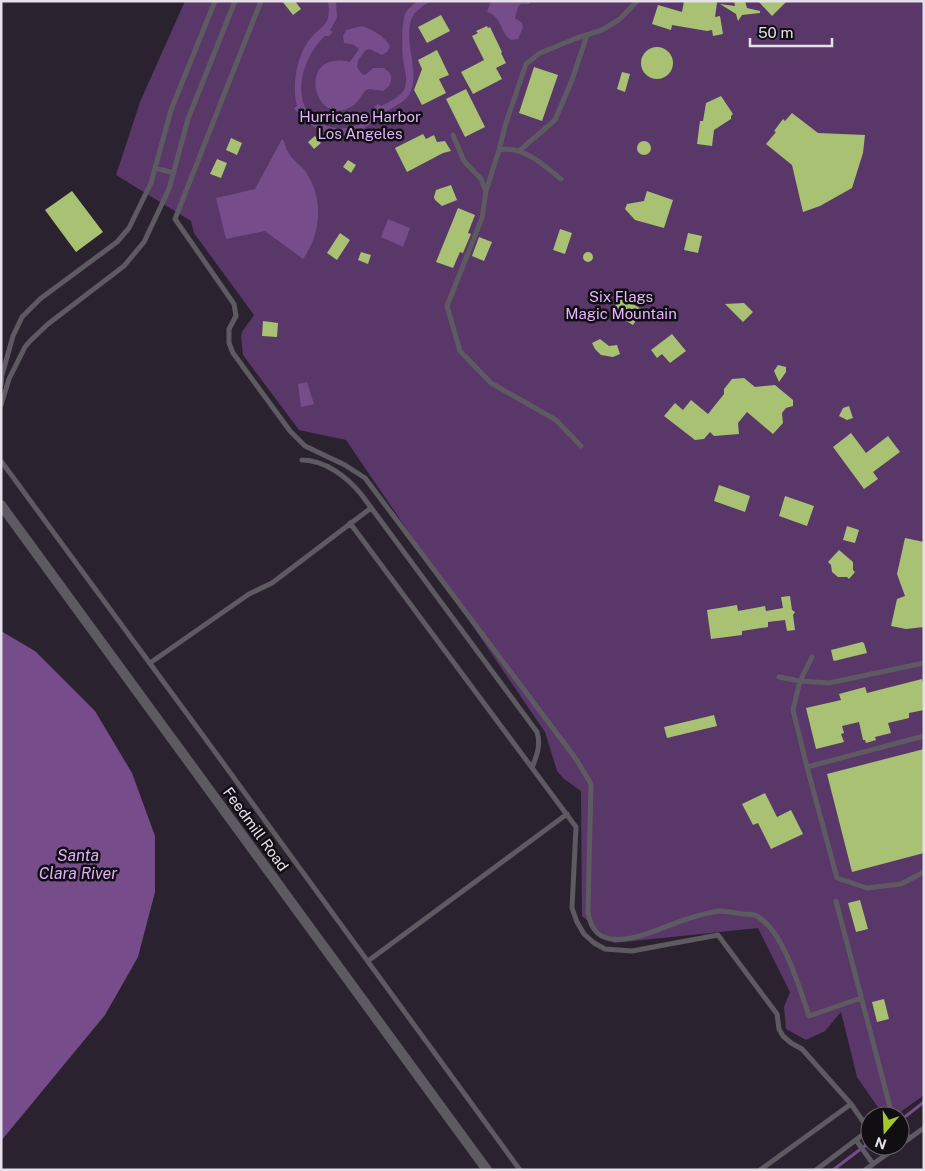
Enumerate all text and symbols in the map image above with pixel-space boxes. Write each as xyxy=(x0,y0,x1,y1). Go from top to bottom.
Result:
scale bar xyxy=(750,15,832,47)
text: 50 m xyxy=(758,24,793,41)
park label: Hurricane Harbor Los Angeles xyxy=(299,108,421,142)
park label: Six Flags Magic Mountain xyxy=(565,288,677,322)
street label: Feedmill Road xyxy=(220,784,292,874)
water label: Santa Clara River xyxy=(39,846,118,883)
north arrow xyxy=(860,1106,910,1156)
text: N xyxy=(873,1134,889,1153)

